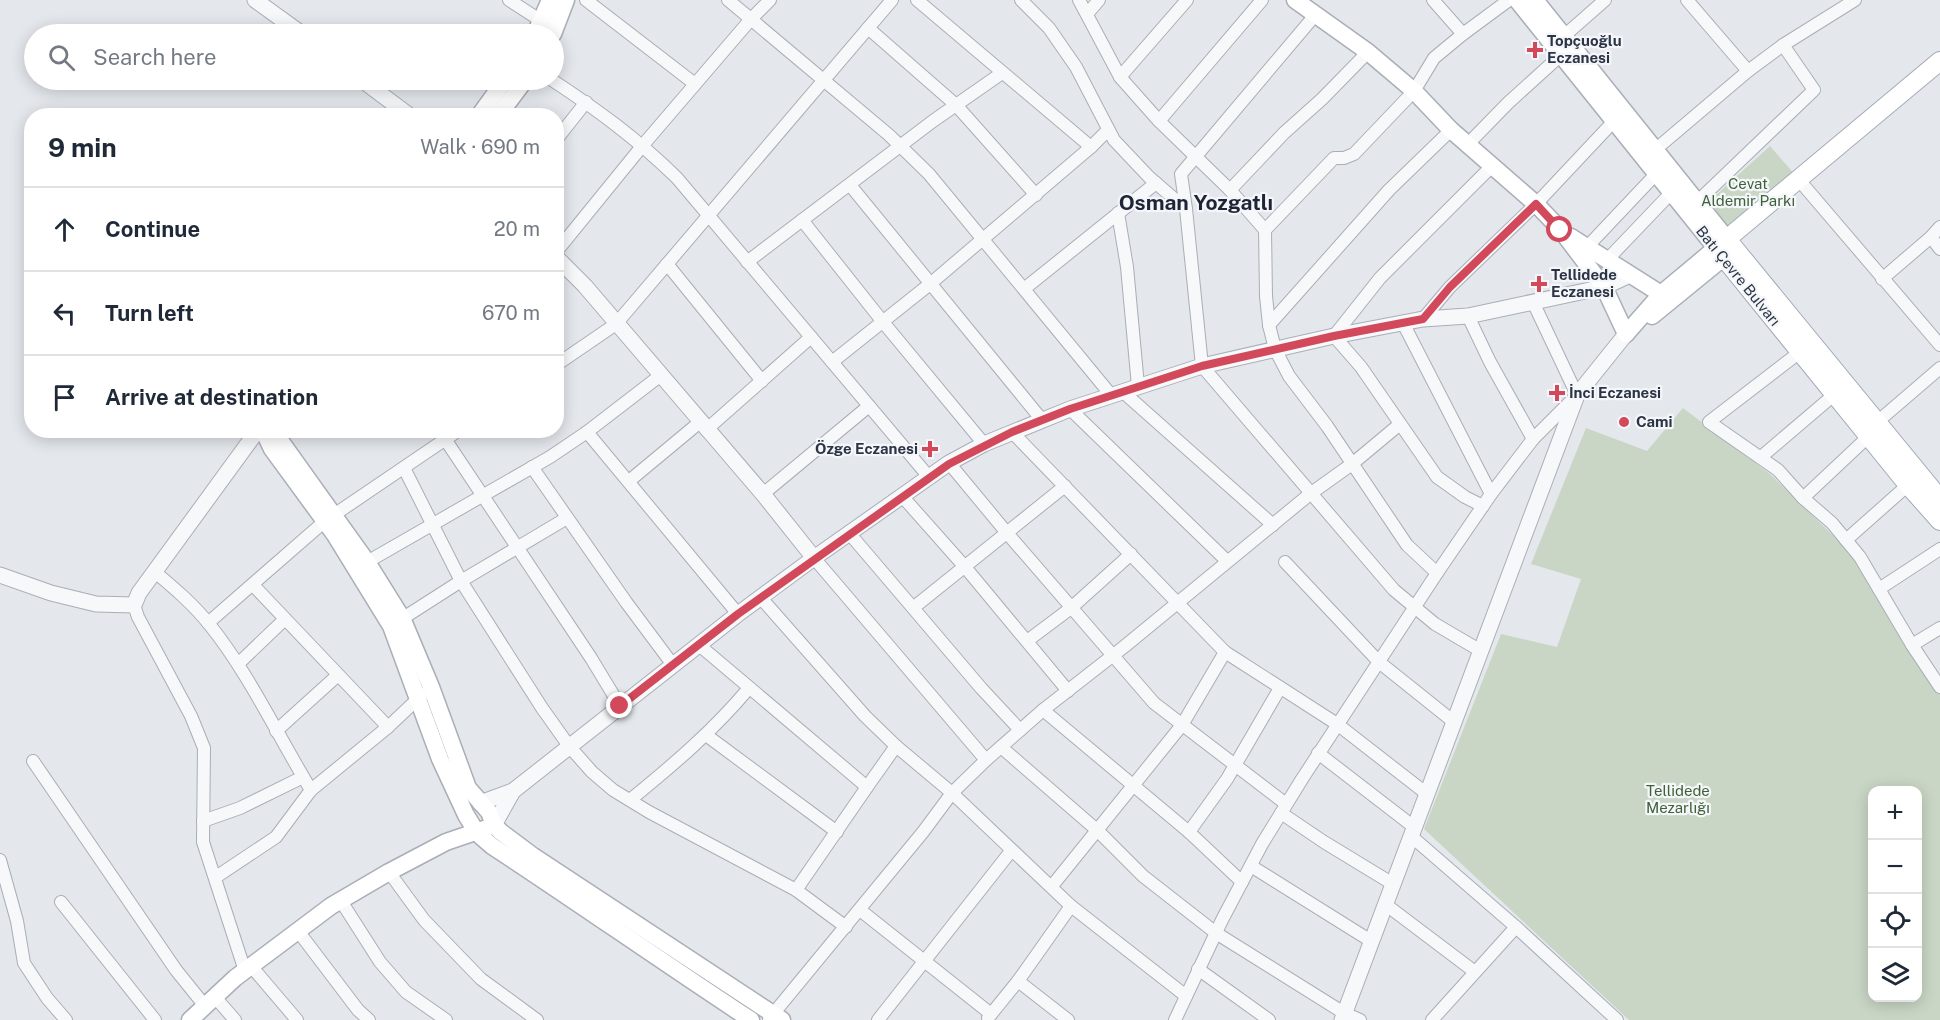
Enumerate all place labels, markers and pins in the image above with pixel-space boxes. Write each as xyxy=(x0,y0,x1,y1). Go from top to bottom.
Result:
place label: Topçuoğlu Eczanesi xyxy=(1547,32,1622,66)
marker: Topçuoğlu Eczanesi xyxy=(1528,43,1542,57)
place label: Tellidede Eczanesi xyxy=(1551,266,1617,300)
marker: Tellidede Eczanesi xyxy=(1532,277,1546,291)
place label: İnci Eczanesi xyxy=(1569,384,1661,401)
marker: İnci Eczanesi xyxy=(1550,386,1564,400)
place label: Cami xyxy=(1636,413,1673,430)
marker: Cami xyxy=(1617,415,1631,429)
place label: Özge Eczanesi xyxy=(815,440,918,457)
marker: Özge Eczanesi xyxy=(923,442,937,456)

